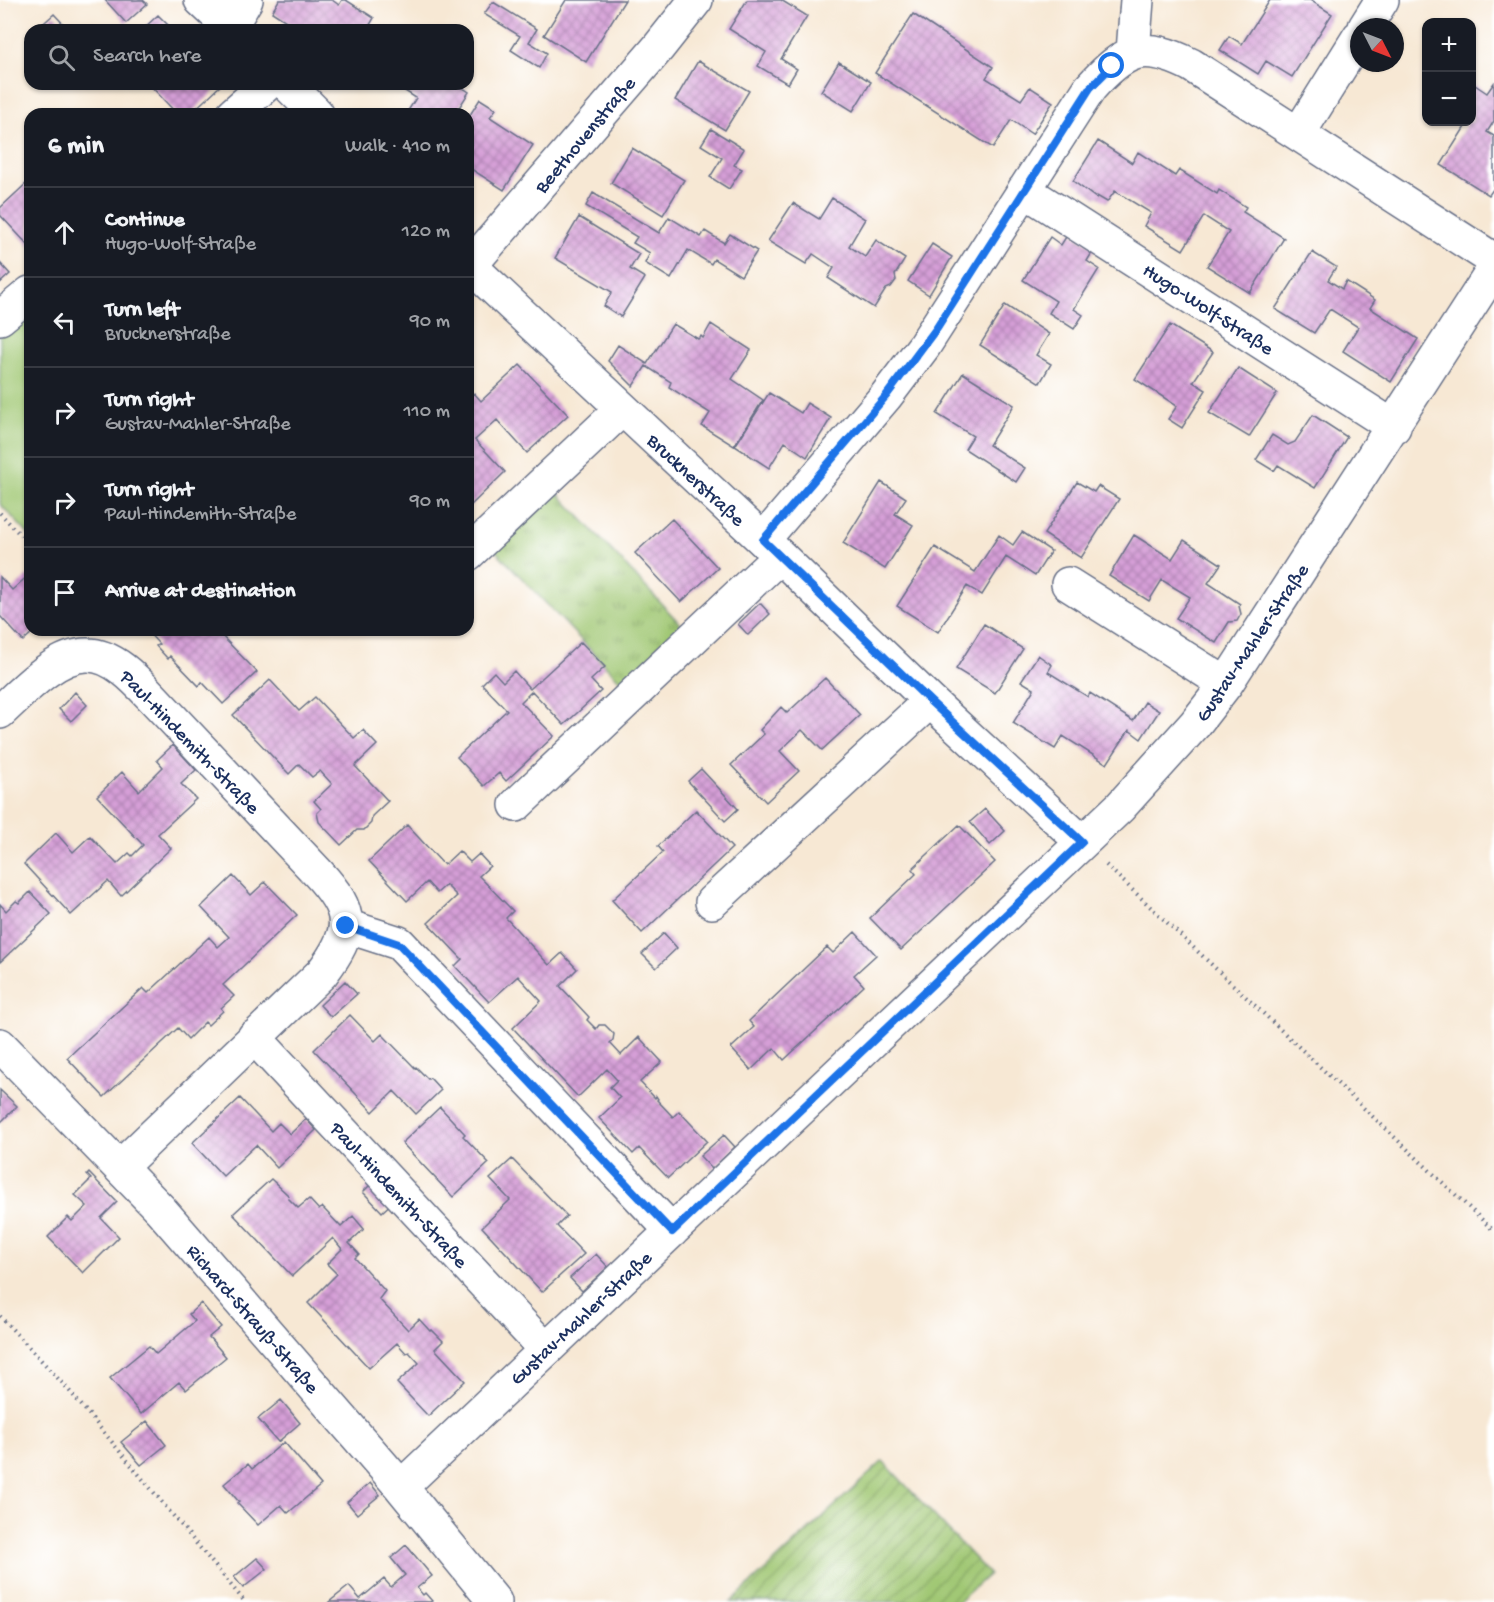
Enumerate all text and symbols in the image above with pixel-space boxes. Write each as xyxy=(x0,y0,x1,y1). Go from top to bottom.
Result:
north arrow xyxy=(1350,18,1404,72)
map controls xyxy=(1422,18,1476,126)
button: + xyxy=(1422,18,1476,72)
search box xyxy=(24,24,474,90)
icon: search xyxy=(45,41,78,74)
text: Search here xyxy=(93,44,201,70)
route start xyxy=(1098,52,1124,78)
button: − xyxy=(1422,72,1476,126)
street label: Beethovenstraße xyxy=(531,73,643,200)
text: 6 min xyxy=(48,132,104,163)
text: Walk · 410 m xyxy=(345,136,450,159)
text: Continue xyxy=(105,208,185,234)
icon: ahead xyxy=(48,216,81,249)
text: 120 m xyxy=(402,221,450,244)
text: Hugo-Wolf-Straße xyxy=(105,234,256,257)
street label: Hugo-Wolf-Straße xyxy=(1137,260,1277,362)
text: Turn left xyxy=(105,298,179,324)
icon: left xyxy=(48,306,81,339)
text: 90 m xyxy=(410,311,450,334)
text: Brucknerstraße xyxy=(105,324,231,347)
text: Turn right xyxy=(105,388,193,414)
icon: right xyxy=(48,396,81,429)
text: 110 m xyxy=(404,401,450,424)
text: Gustav-Mahler-Straße xyxy=(105,414,291,437)
street label: Brucknerstraße xyxy=(640,430,749,533)
text: Turn right xyxy=(105,478,193,504)
icon: right xyxy=(48,486,81,519)
text: 90 m xyxy=(410,491,450,514)
text: Paul-Hindemith-Straße xyxy=(105,504,296,527)
street label: Gustav-Mahler-Straße xyxy=(1192,560,1316,727)
icon: arrive xyxy=(48,576,81,609)
text: Arrive at destination xyxy=(105,579,295,605)
street label: Paul-Hindemith-Straße xyxy=(113,666,264,821)
route end xyxy=(332,912,358,938)
street label: Paul-Hindemith-Straße xyxy=(323,1118,472,1275)
street label: Richard-Strauß-Straße xyxy=(180,1241,323,1400)
street label: Gustav-Mahler-Straße xyxy=(507,1247,659,1391)

